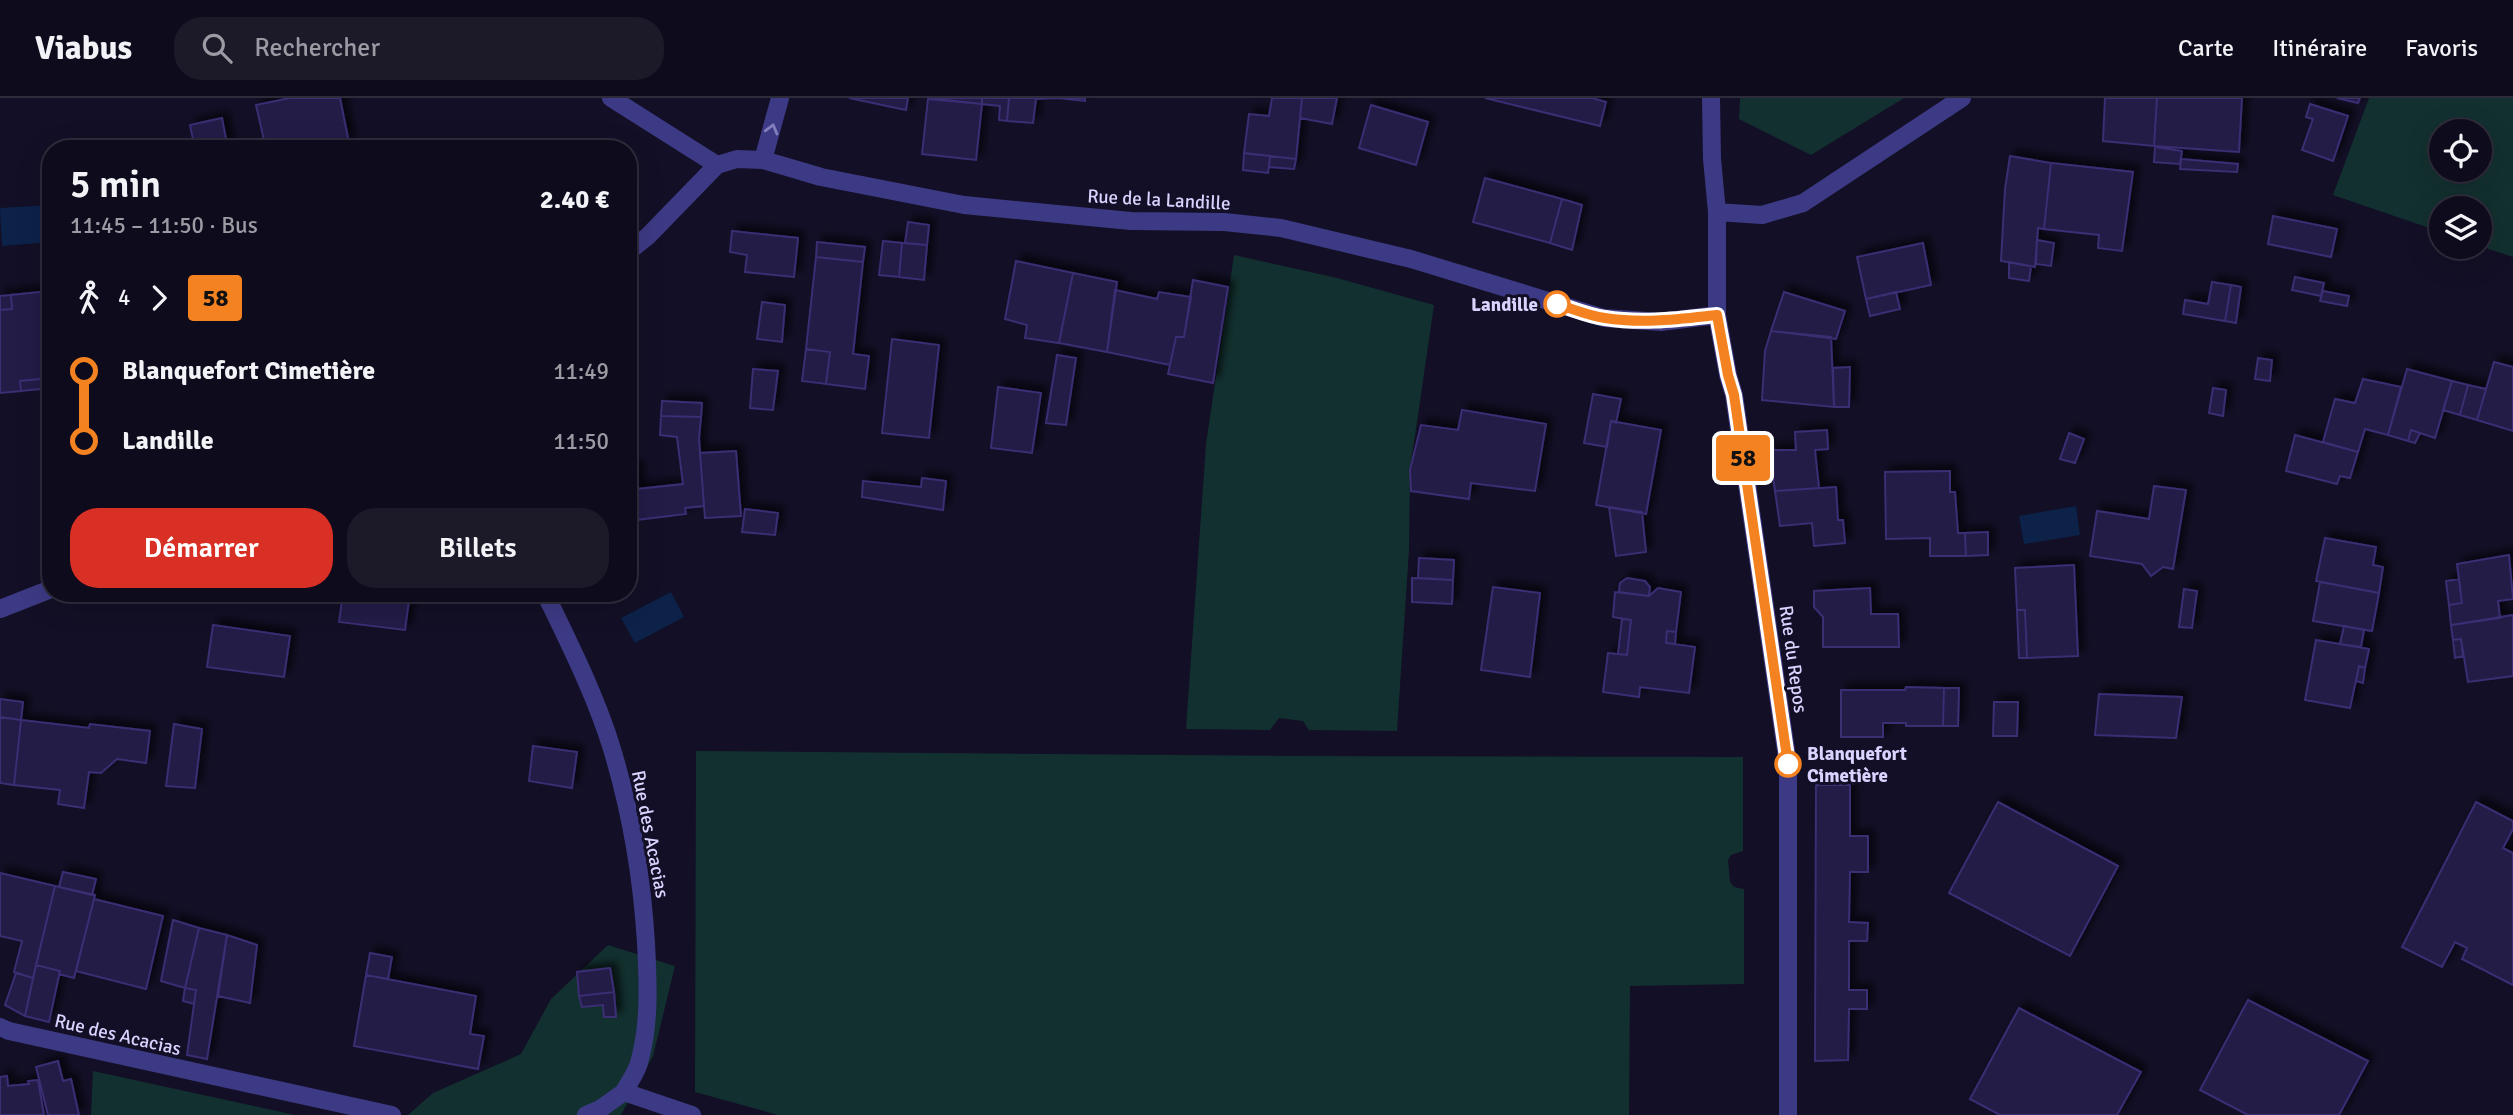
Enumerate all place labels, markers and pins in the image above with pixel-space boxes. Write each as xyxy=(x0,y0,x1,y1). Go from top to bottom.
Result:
marker: Landille xyxy=(1544,291,1570,317)
place label: Landille xyxy=(1471,293,1538,317)
place label: Blanquefort Cimetière xyxy=(1807,742,1907,788)
marker: Blanquefort Cimetière xyxy=(1775,751,1801,777)

